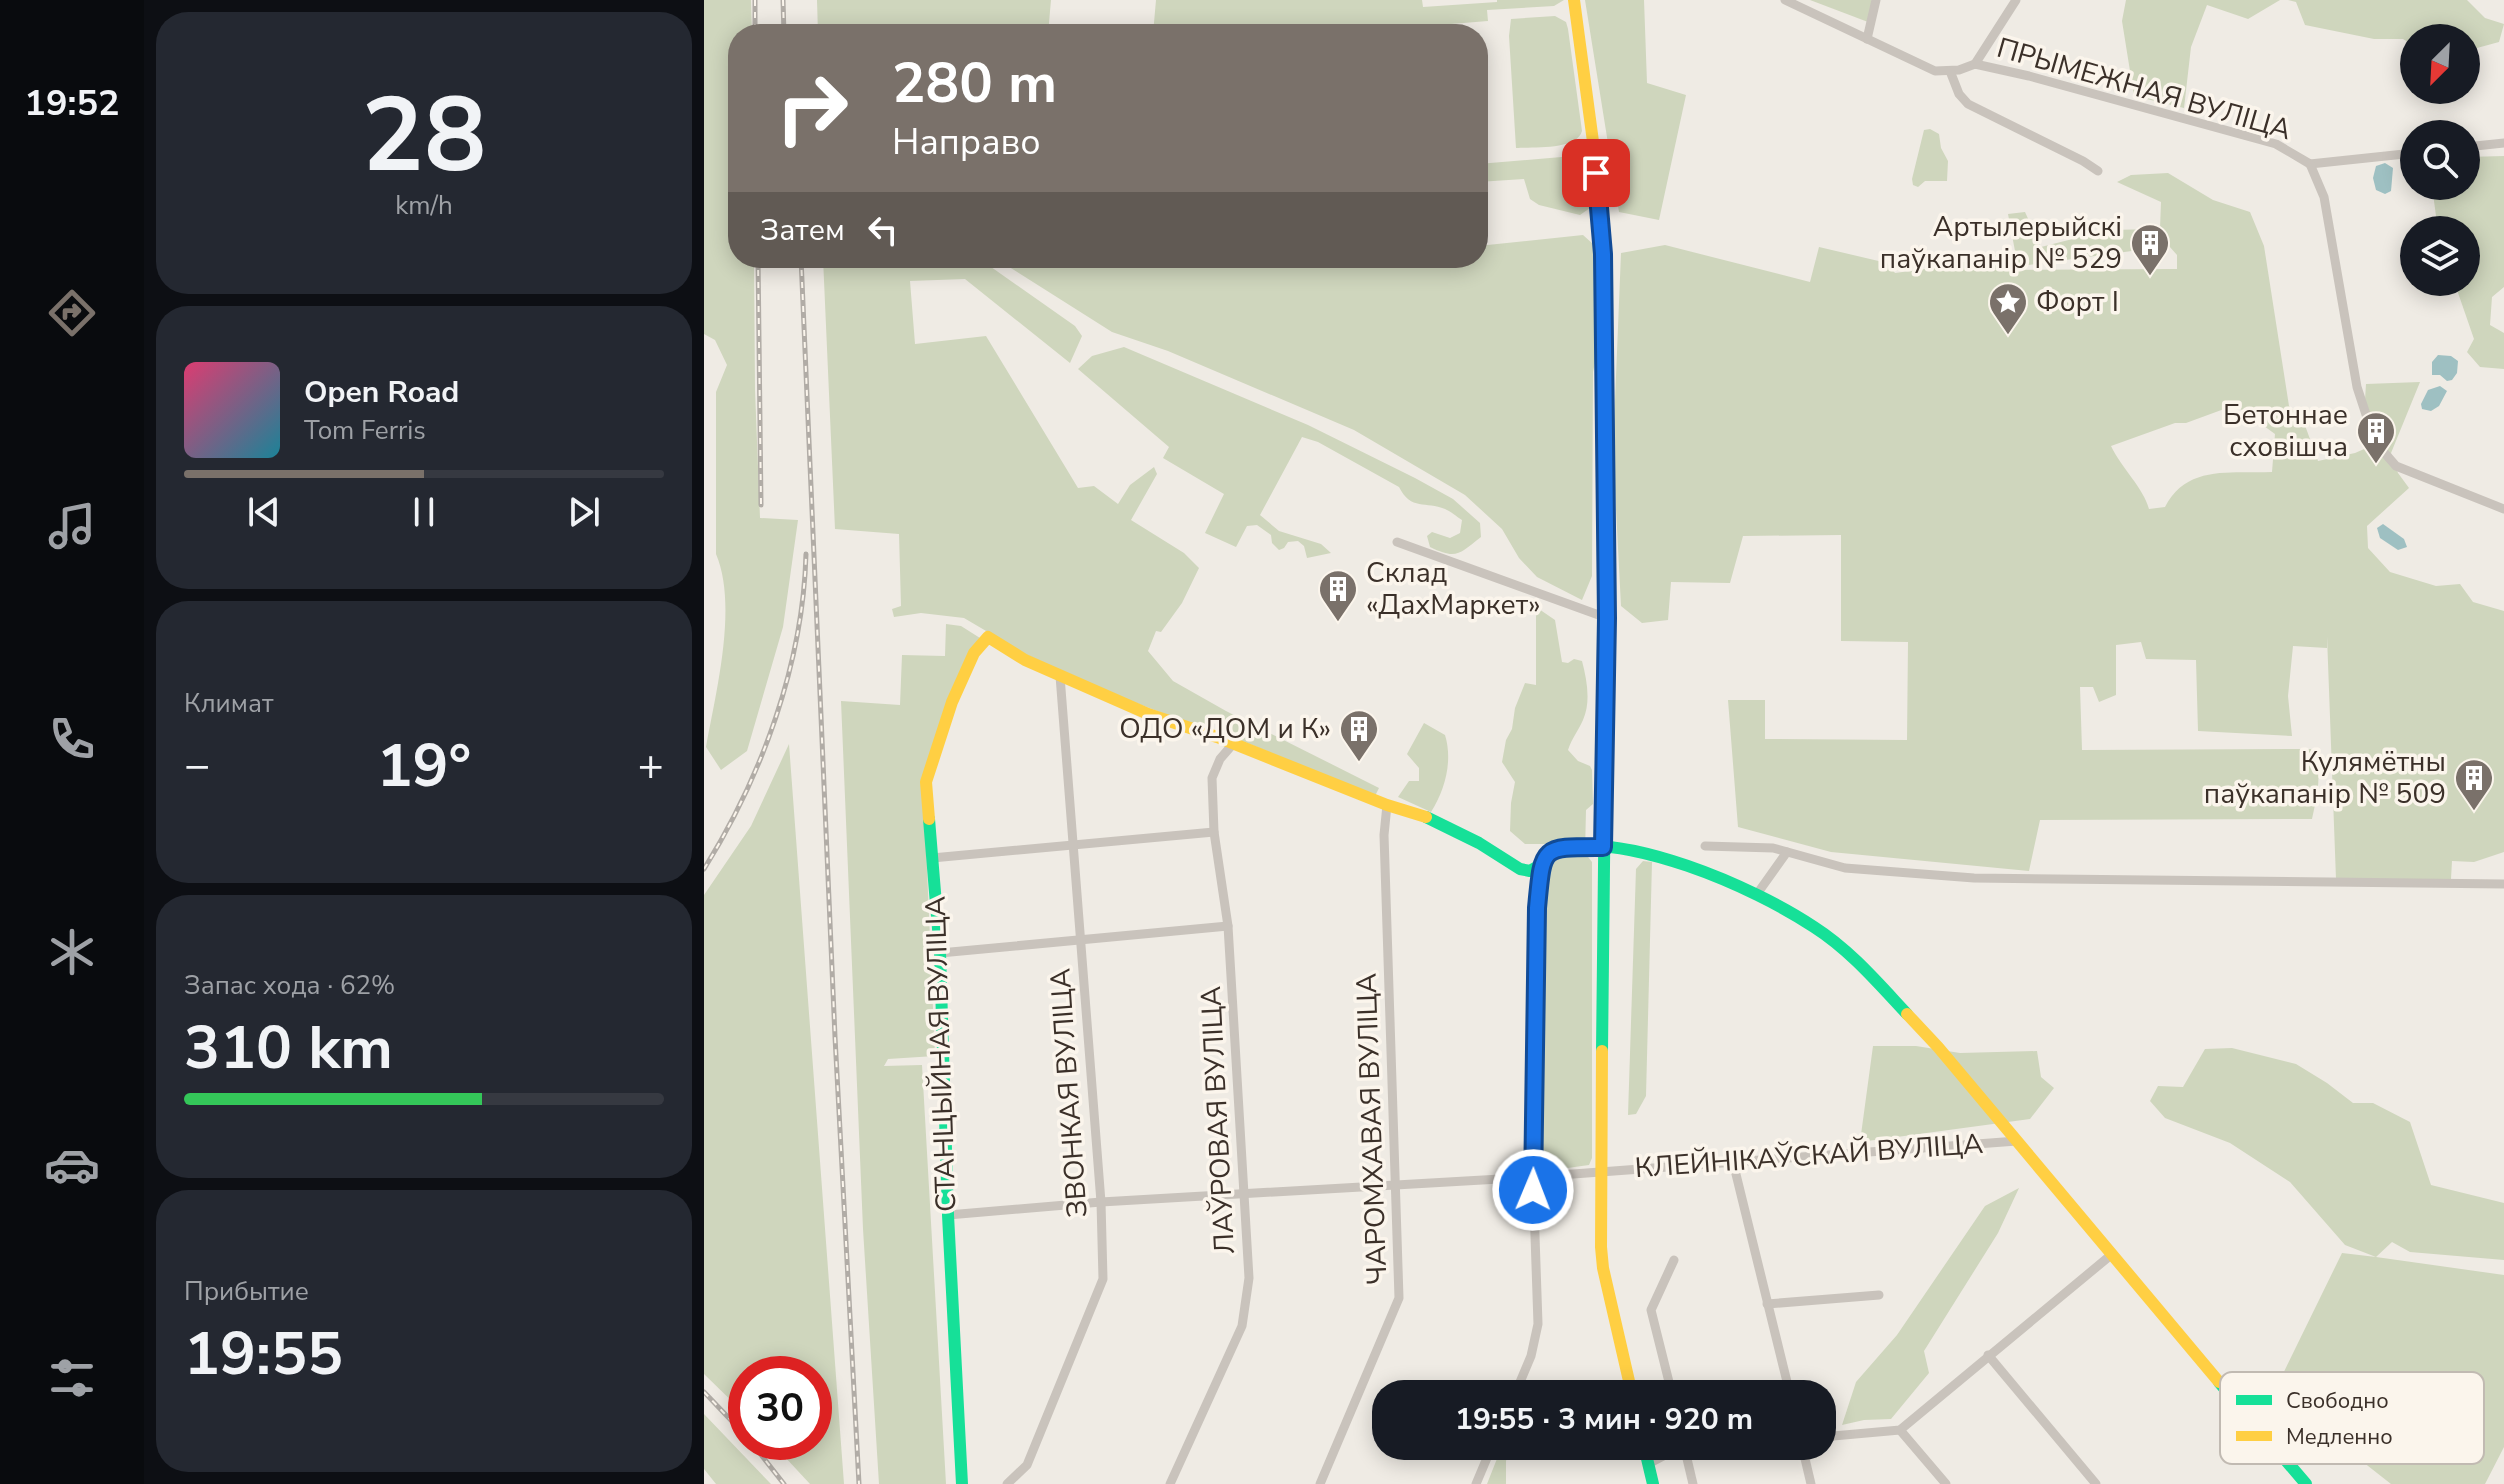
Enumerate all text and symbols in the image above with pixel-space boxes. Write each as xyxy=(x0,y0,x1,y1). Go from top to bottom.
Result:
north arrow xyxy=(2400,24,2480,104)
map controls xyxy=(2400,24,2480,296)
street label: ПРЫМЕЖНАЯ ВУЛІЦА xyxy=(1992,29,2296,149)
text: 280 m xyxy=(892,45,1057,122)
icon: right xyxy=(760,56,864,160)
text: 28 xyxy=(362,65,486,207)
text: 19:52 xyxy=(24,79,120,128)
text: Направо xyxy=(892,118,1041,167)
button: search xyxy=(2400,120,2480,200)
pin xyxy=(1562,139,1630,207)
icon: arrive xyxy=(1574,151,1618,195)
text: km/h xyxy=(395,188,453,223)
icon: left xyxy=(861,208,905,252)
place label: Артылерыйскі паўкапанір № 529 xyxy=(1880,208,2122,278)
text: Затем xyxy=(760,210,845,251)
button: layers xyxy=(2400,216,2480,296)
building icon: Артылерыйскі паўкапанір № 529 xyxy=(2129,222,2171,277)
place icon: Форт I xyxy=(1987,281,2029,336)
place label: Форт I xyxy=(2036,283,2119,321)
icon: directions xyxy=(44,285,100,341)
text: Open Road xyxy=(304,372,459,413)
place label: Бетоннае сховішча xyxy=(2223,396,2348,466)
building icon: Бетоннае сховішча xyxy=(2355,410,2397,465)
text: Tom Ferris xyxy=(304,413,426,448)
icon: previous xyxy=(242,490,286,534)
icon: pause xyxy=(402,490,446,534)
icon: next xyxy=(562,490,606,534)
icon: music xyxy=(44,498,100,554)
place label: Склад «ДахМаркет» xyxy=(1366,554,1541,624)
building icon: Склад «ДахМаркет» xyxy=(1317,568,1359,623)
text: Климат xyxy=(184,686,273,721)
building icon: ОДО «ДОМ и К» xyxy=(1338,708,1380,763)
place label: ОДО «ДОМ и К» xyxy=(1119,710,1331,748)
icon: phone xyxy=(44,711,100,767)
text: 19° xyxy=(377,725,471,807)
text: − xyxy=(184,736,210,796)
text: + xyxy=(638,736,664,796)
place label: Кулямётны паўкапанір № 509 xyxy=(2204,743,2446,813)
building icon: Кулямётны паўкапанір № 509 xyxy=(2453,757,2495,812)
street label: СТАНЦЫЙНАЯ ВУЛІЦА xyxy=(916,895,966,1213)
icon: climate xyxy=(44,924,100,980)
street label: ЗВОНКАЯ ВУЛІЦА xyxy=(1041,967,1097,1219)
text: Запас хода · 62% xyxy=(184,968,395,1003)
street label: ЧАРОМХАВАЯ ВУЛІЦА xyxy=(1348,972,1396,1286)
street label: ЛАЎРОВАЯ ВУЛІЦА xyxy=(1192,985,1244,1255)
text: 310 km xyxy=(184,1007,393,1089)
street label: КЛЕЙНІКАЎСКАЙ ВУЛІЦА xyxy=(1634,1125,1984,1187)
icon: car xyxy=(44,1137,100,1193)
position arrow xyxy=(1491,1148,1575,1232)
text: Прибытие xyxy=(184,1274,309,1309)
text: 19:55 xyxy=(184,1313,343,1395)
icon: filters xyxy=(44,1350,100,1406)
speed limit sign: 30 xyxy=(728,1356,832,1460)
legend xyxy=(2220,1372,2484,1464)
text: Свободно xyxy=(2286,1386,2389,1416)
text: 19:55 · 3 мин · 920 m xyxy=(1455,1399,1753,1440)
text: Медленно xyxy=(2286,1422,2393,1452)

